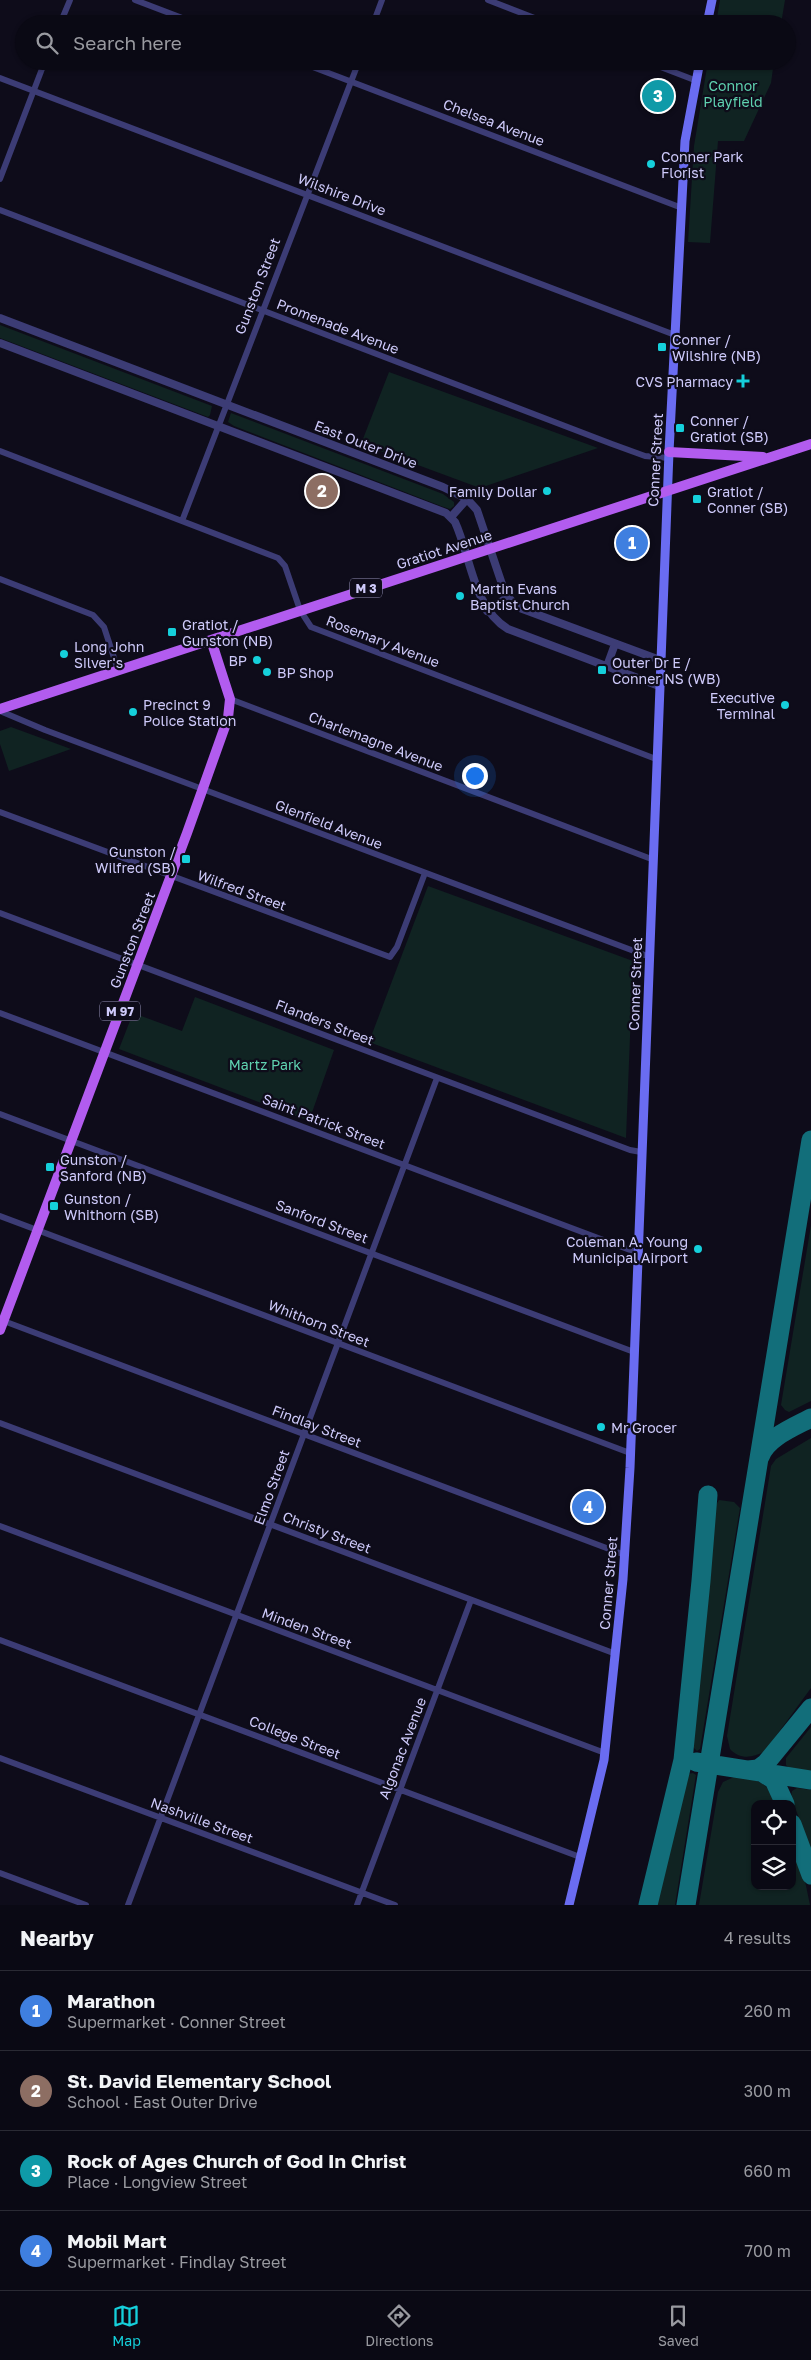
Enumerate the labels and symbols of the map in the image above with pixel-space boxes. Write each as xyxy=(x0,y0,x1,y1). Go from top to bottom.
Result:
pin: 3 xyxy=(642,77,674,115)
park label: Connor Playfield xyxy=(703,77,763,110)
street label: Chelsea Avenue xyxy=(441,95,547,149)
place label: Conner Park Florist xyxy=(661,148,744,181)
marker: Conner Park Florist xyxy=(645,158,657,170)
street label: Wilshire Drive xyxy=(295,169,389,219)
street label: Gunston Street xyxy=(231,235,283,337)
street label: Promenade Avenue xyxy=(274,295,402,357)
place label: Conner / Wilshire (NB) xyxy=(672,331,761,364)
marker: Conner / Wilshire (NB) xyxy=(656,341,668,353)
place label: CVS Pharmacy xyxy=(635,373,733,390)
marker: CVS Pharmacy xyxy=(737,375,749,387)
place label: Conner / Gratiot (SB) xyxy=(690,412,769,445)
street label: Conner Street xyxy=(644,413,666,507)
street label: East Outer Drive xyxy=(312,417,420,471)
marker: Conner / Gratiot (SB) xyxy=(674,422,686,434)
pin: 2 xyxy=(306,472,338,510)
place label: Family Dollar xyxy=(449,483,538,500)
place label: Gratiot / Conner (SB) xyxy=(707,483,788,516)
marker: Family Dollar xyxy=(541,485,553,497)
marker: Gratiot / Conner (SB) xyxy=(691,493,703,505)
pin: 1 xyxy=(616,524,648,562)
street label: Gratiot Avenue xyxy=(394,526,494,572)
road number: M 3 xyxy=(350,578,382,598)
place label: Martin Evans Baptist Church xyxy=(470,580,570,613)
marker: Martin Evans Baptist Church xyxy=(454,590,466,602)
street label: Rosemary Avenue xyxy=(324,612,442,670)
place label: Gratiot / Gunston (NB) xyxy=(182,616,273,649)
marker: Gratiot / Gunston (NB) xyxy=(166,626,178,638)
place label: Long John Silver's xyxy=(74,638,144,671)
marker: Long John Silver's xyxy=(58,648,70,660)
place label: BP xyxy=(228,652,247,669)
marker: BP xyxy=(251,654,263,666)
place label: Outer Dr E / Conner NS (WB) xyxy=(612,654,721,687)
place label: BP Shop xyxy=(277,664,334,681)
marker: Outer Dr E / Conner NS (WB) xyxy=(596,664,608,676)
marker: BP Shop xyxy=(261,666,273,678)
place label: Executive Terminal xyxy=(710,689,775,722)
place label: Precinct 9 Police Station xyxy=(143,696,236,729)
marker: Executive Terminal xyxy=(779,699,791,711)
marker: Precinct 9 Police Station xyxy=(127,706,139,718)
street label: Charlemagne Avenue xyxy=(306,708,446,774)
your location xyxy=(462,763,488,789)
street label: Glenfield Avenue xyxy=(273,796,385,852)
place label: Gunston / Wilfred (SB) xyxy=(95,843,176,876)
marker: Gunston / Wilfred (SB) xyxy=(180,853,192,865)
street label: Wilfred Street xyxy=(195,866,289,914)
street label: Gunston Street xyxy=(106,889,158,991)
street label: Conner Street xyxy=(625,937,645,1031)
street label: Flanders Street xyxy=(273,995,377,1049)
road number: M 97 xyxy=(100,1001,140,1020)
park label: Martz Park xyxy=(229,1056,301,1073)
street label: Saint Patrick Street xyxy=(260,1090,388,1152)
place label: Gunston / Sanford (NB) xyxy=(60,1151,147,1184)
marker: Gunston / Sanford (NB) xyxy=(44,1161,56,1173)
place label: Gunston / Whithorn (SB) xyxy=(64,1190,159,1223)
street label: Sanford Street xyxy=(273,1196,371,1246)
marker: Gunston / Whithorn (SB) xyxy=(48,1200,60,1212)
place label: Coleman A. Young Municipal Airport xyxy=(566,1233,688,1266)
marker: Coleman A. Young Municipal Airport xyxy=(692,1243,704,1255)
street label: Whithorn Street xyxy=(266,1296,372,1350)
street label: Findlay Street xyxy=(270,1401,364,1451)
place label: Mr Grocer xyxy=(611,1419,677,1436)
marker: Mr Grocer xyxy=(595,1421,607,1433)
street label: Elmo Street xyxy=(250,1447,292,1527)
pin: 4 xyxy=(572,1488,604,1526)
street label: Christy Street xyxy=(280,1507,374,1557)
street label: Conner Street xyxy=(595,1536,621,1630)
street label: Minden Street xyxy=(260,1604,354,1652)
street label: Algonac Avenue xyxy=(375,1695,429,1801)
street label: College Street xyxy=(247,1712,343,1762)
street label: Nashville Street xyxy=(148,1794,256,1846)

